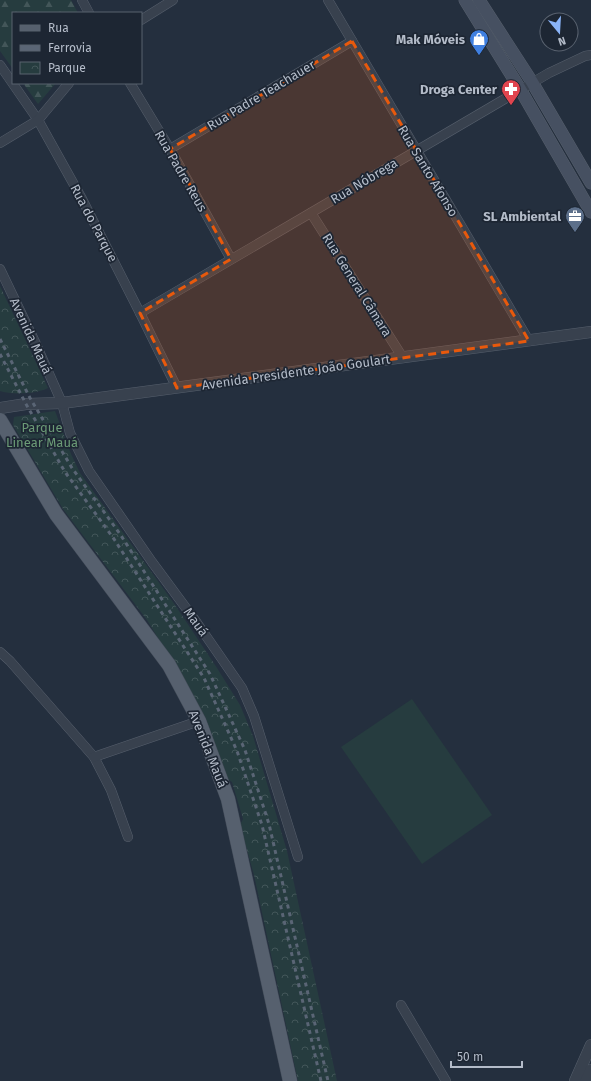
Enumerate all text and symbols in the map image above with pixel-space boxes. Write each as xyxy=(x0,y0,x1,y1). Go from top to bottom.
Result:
legend xyxy=(12,12,142,84)
north arrow xyxy=(539,12,579,52)
text: Rua xyxy=(48,21,69,35)
shop icon: Mak Móveis xyxy=(468,28,490,56)
place label: Mak Móveis xyxy=(396,32,466,47)
text: N xyxy=(556,34,567,48)
text: Ferrovia xyxy=(48,41,92,55)
street label: Rua Padre Teachauer xyxy=(204,57,318,133)
text: Parque xyxy=(48,61,86,75)
pharmacy icon: Droga Center xyxy=(500,78,522,106)
place label: Droga Center xyxy=(420,82,498,97)
street label: Rua Santo Afonso xyxy=(395,123,461,219)
street label: Rua Padre Reus xyxy=(152,128,210,214)
street label: Rua Nóbrega xyxy=(328,155,400,207)
street label: Rua do Parque xyxy=(67,182,121,264)
office icon: SL Ambiental xyxy=(564,205,586,233)
place label: SL Ambiental xyxy=(483,209,561,224)
street label: Rua General Câmara xyxy=(319,231,395,339)
street label: Avenida Mauá xyxy=(7,296,55,376)
street label: Avenida Presidente João Goulart xyxy=(201,351,391,393)
park label: Parque Linear Mauá xyxy=(6,420,78,450)
street label: Mauá xyxy=(181,605,211,639)
street label: Avenida Mauá xyxy=(186,708,230,790)
scale bar xyxy=(451,1043,522,1069)
text: 50 m xyxy=(457,1050,483,1064)

